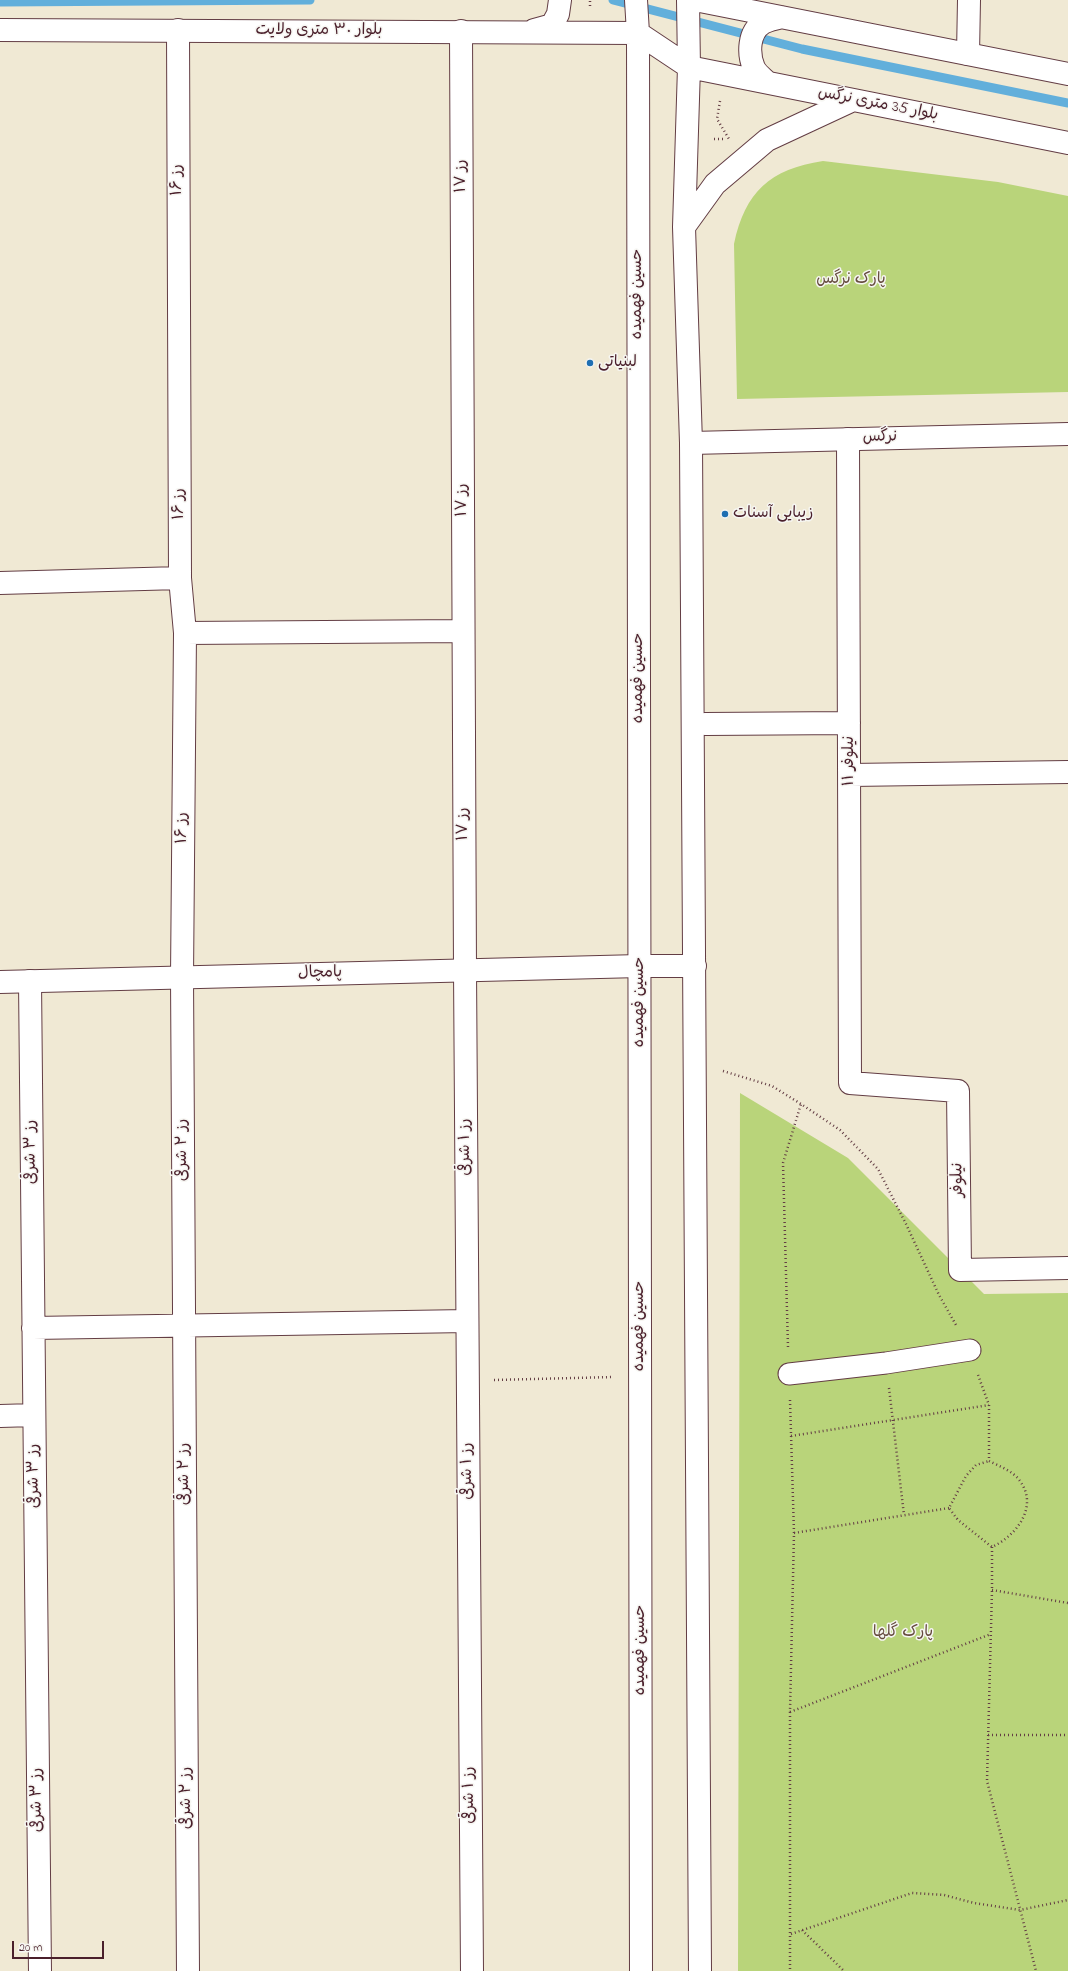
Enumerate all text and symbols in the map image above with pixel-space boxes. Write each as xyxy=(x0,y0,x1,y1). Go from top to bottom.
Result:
street label: بلوار ۳۰ متری ولایت xyxy=(255,21,383,41)
street label: بلوار 35 متری نرگس xyxy=(816,84,940,126)
street label: رز ۱۷ xyxy=(452,159,472,193)
street label: رز ۱۶ xyxy=(168,164,188,196)
street label: حسین فهمیده xyxy=(628,249,648,339)
park label: پارک نرگس xyxy=(816,270,886,290)
place label: لبنیاتی xyxy=(598,353,637,373)
marker: لبنیاتی xyxy=(585,358,595,368)
street label: نرگس xyxy=(863,428,897,448)
street label: رز ۱۷ xyxy=(453,483,473,517)
street label: رز ۱۶ xyxy=(170,488,190,520)
place label: زیبایی آسنات xyxy=(733,504,813,524)
marker: زیبایی آسنات xyxy=(720,509,730,519)
street label: حسین فهمیده xyxy=(629,633,649,723)
street label: نیلوفر ۱۱ xyxy=(840,736,860,786)
street label: رز ۱۷ xyxy=(454,807,474,841)
street label: رز ۱۶ xyxy=(173,812,193,844)
street label: حسین فهمیده xyxy=(630,957,650,1047)
street label: پامچال xyxy=(298,964,342,984)
street label: رز ۱ شرقی xyxy=(456,1118,476,1176)
street label: رز ۳ شرقی xyxy=(22,1119,42,1185)
street label: رز ۲ شرقی xyxy=(173,1119,193,1181)
street label: نیلوفر xyxy=(949,1162,969,1198)
street label: حسین فهمیده xyxy=(630,1281,650,1371)
street label: رز ۱ شرقی xyxy=(458,1442,478,1500)
street label: رز ۳ شرقی xyxy=(25,1443,45,1509)
street label: رز ۲ شرقی xyxy=(175,1443,195,1505)
street label: حسین فهمیده xyxy=(631,1605,651,1695)
park label: پارک گلها xyxy=(873,1623,933,1643)
street label: رز ۱ شرقی xyxy=(460,1766,480,1824)
street label: رز ۳ شرقی xyxy=(28,1767,48,1833)
street label: رز ۲ شرقی xyxy=(177,1767,197,1829)
scale bar xyxy=(14,1933,106,1959)
text: 20 m xyxy=(19,1939,42,1957)

